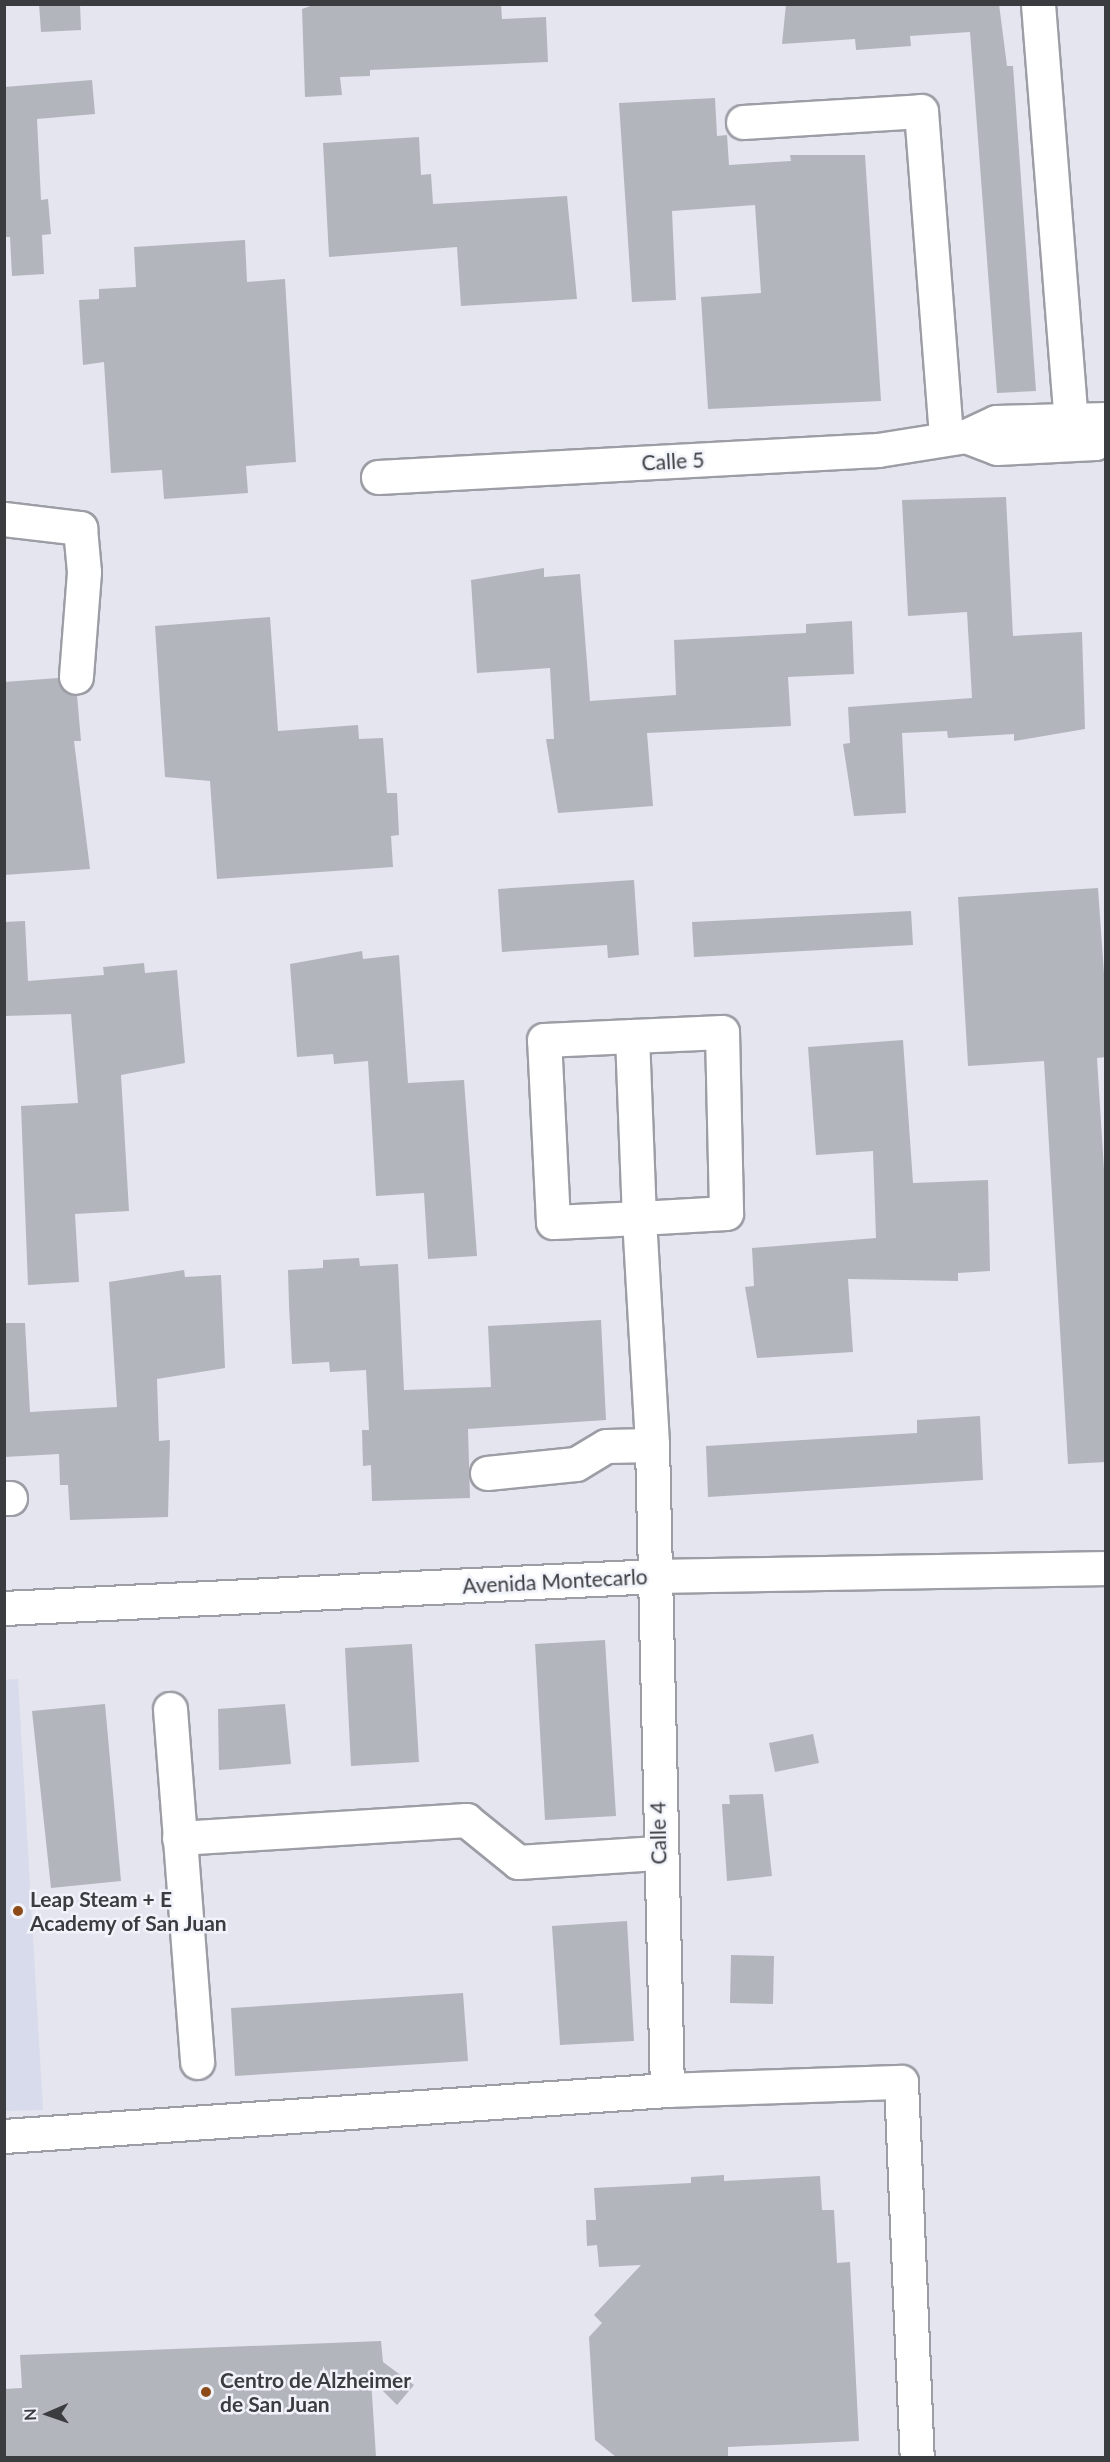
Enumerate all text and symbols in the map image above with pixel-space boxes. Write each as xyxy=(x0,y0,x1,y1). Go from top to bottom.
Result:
street label: Calle 5 xyxy=(641,447,705,475)
street label: Avenida Montecarlo xyxy=(462,1564,648,1598)
street label: Calle 4 xyxy=(645,1801,671,1865)
place label: Leap Steam + E Academy of San Juan xyxy=(30,1886,228,1936)
marker: Leap Steam + E Academy of San Juan xyxy=(11,1904,25,1918)
place label: Centro de Alzheimer de San Juan xyxy=(220,2367,412,2417)
marker: Centro de Alzheimer de San Juan xyxy=(197,2383,215,2401)
north arrow xyxy=(18,2384,78,2444)
text: N xyxy=(20,2408,39,2421)

